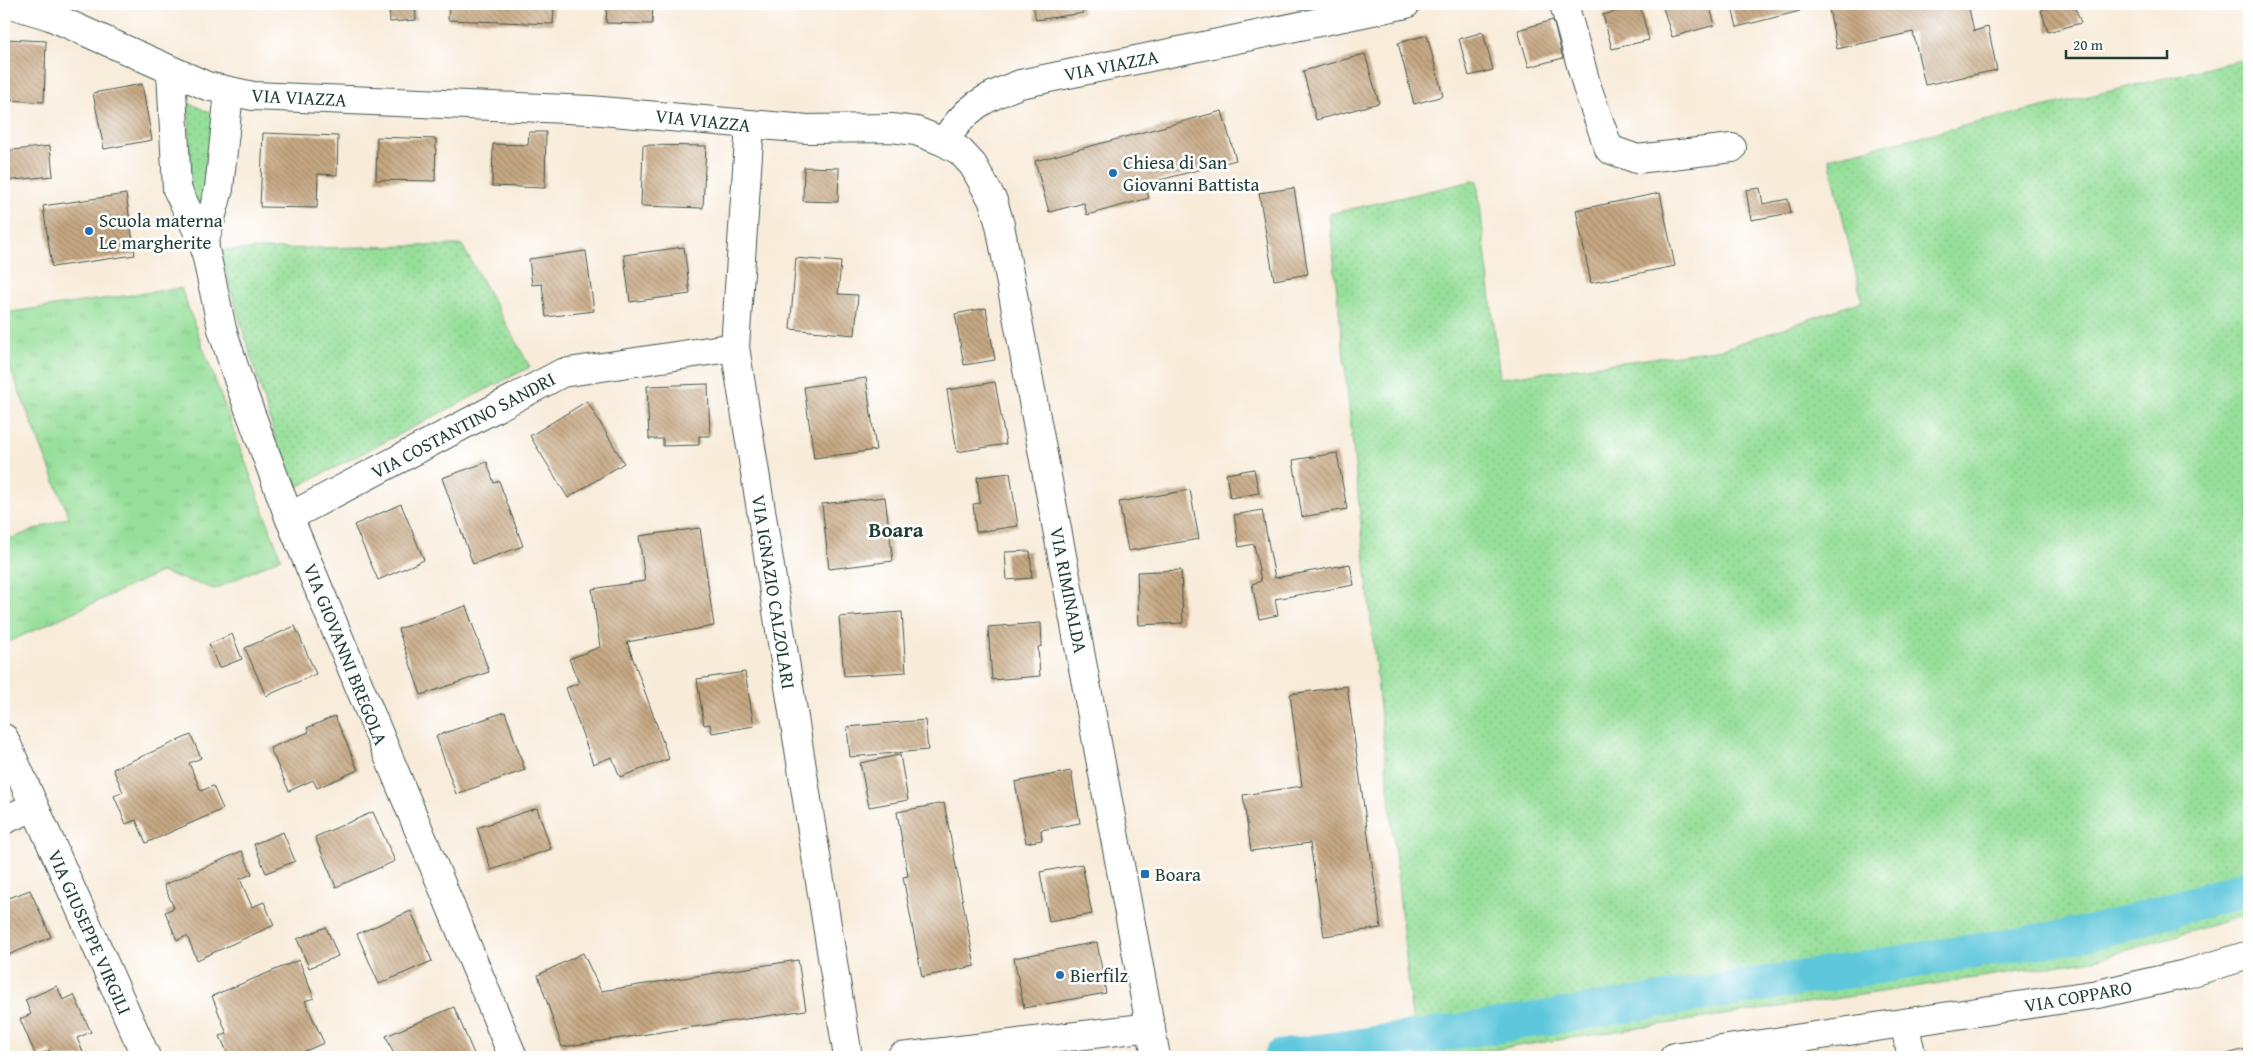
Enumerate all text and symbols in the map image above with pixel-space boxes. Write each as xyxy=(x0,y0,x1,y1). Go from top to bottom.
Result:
scale bar xyxy=(2066,28,2167,60)
text: 20 m xyxy=(2073,34,2104,55)
street label: VIA VIAZZA xyxy=(1061,42,1161,88)
street label: VIA VIAZZA xyxy=(251,81,348,114)
street label: VIA VIAZZA xyxy=(654,101,752,139)
place label: Chiesa di San Giovanni Battista xyxy=(1123,148,1260,198)
marker: Chiesa di San Giovanni Battista xyxy=(1107,167,1119,179)
place label: Scuola materna Le margherite xyxy=(99,206,223,256)
marker: Scuola materna Le margherite xyxy=(83,225,95,237)
street label: VIA COSTANTINO SANDRI xyxy=(366,364,560,485)
street label: VIA IGNAZIO CALZOLARI xyxy=(745,493,803,691)
district label: Boara xyxy=(868,514,924,545)
street label: VIA RIMINALDA xyxy=(1043,525,1095,656)
street label: VIA GIOVANNI BREGOLA xyxy=(297,559,395,750)
street label: VIA GIUSEPPE VIRGILI xyxy=(41,845,139,1019)
place label: Boara xyxy=(1155,860,1201,888)
marker: Boara xyxy=(1139,868,1151,880)
place label: Bierfilz xyxy=(1070,961,1128,989)
marker: Bierfilz xyxy=(1054,969,1066,981)
street label: VIA COPPARO xyxy=(2022,973,2134,1019)

